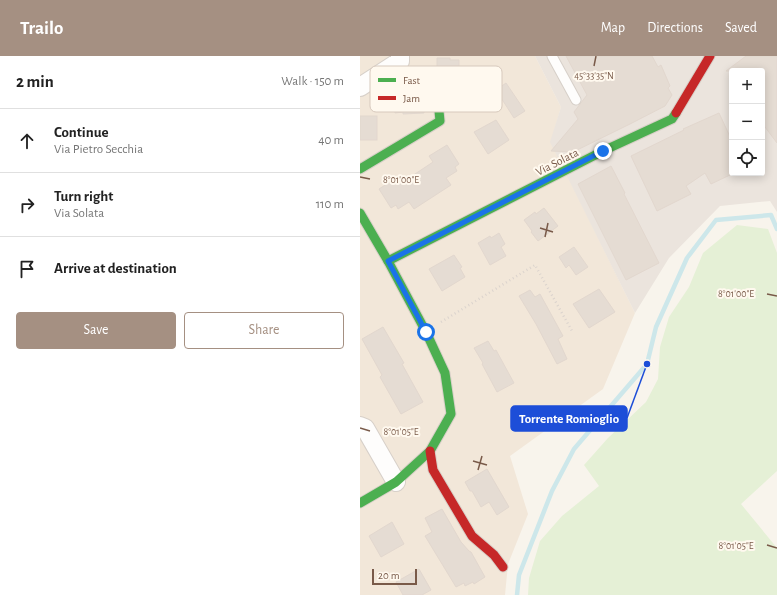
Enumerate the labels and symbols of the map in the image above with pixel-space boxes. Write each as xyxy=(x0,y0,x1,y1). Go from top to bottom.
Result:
legend xyxy=(370,66,502,112)
text: 45°33'35"N xyxy=(574,71,614,81)
text: Fast xyxy=(403,75,421,86)
text: Jam xyxy=(403,93,420,104)
route end xyxy=(594,142,612,160)
street label: Via Solata xyxy=(534,146,581,178)
text: 8°01'00"E xyxy=(383,175,419,185)
text: 8°01'00"E xyxy=(718,289,754,299)
route start xyxy=(417,323,435,341)
callout: Torrente Romioglio xyxy=(511,406,627,431)
text: Torrente Romioglio xyxy=(519,413,620,426)
text: 8°01'05"E xyxy=(383,427,419,437)
text: 8°01'05"E xyxy=(718,541,754,551)
scale bar xyxy=(372,567,417,586)

